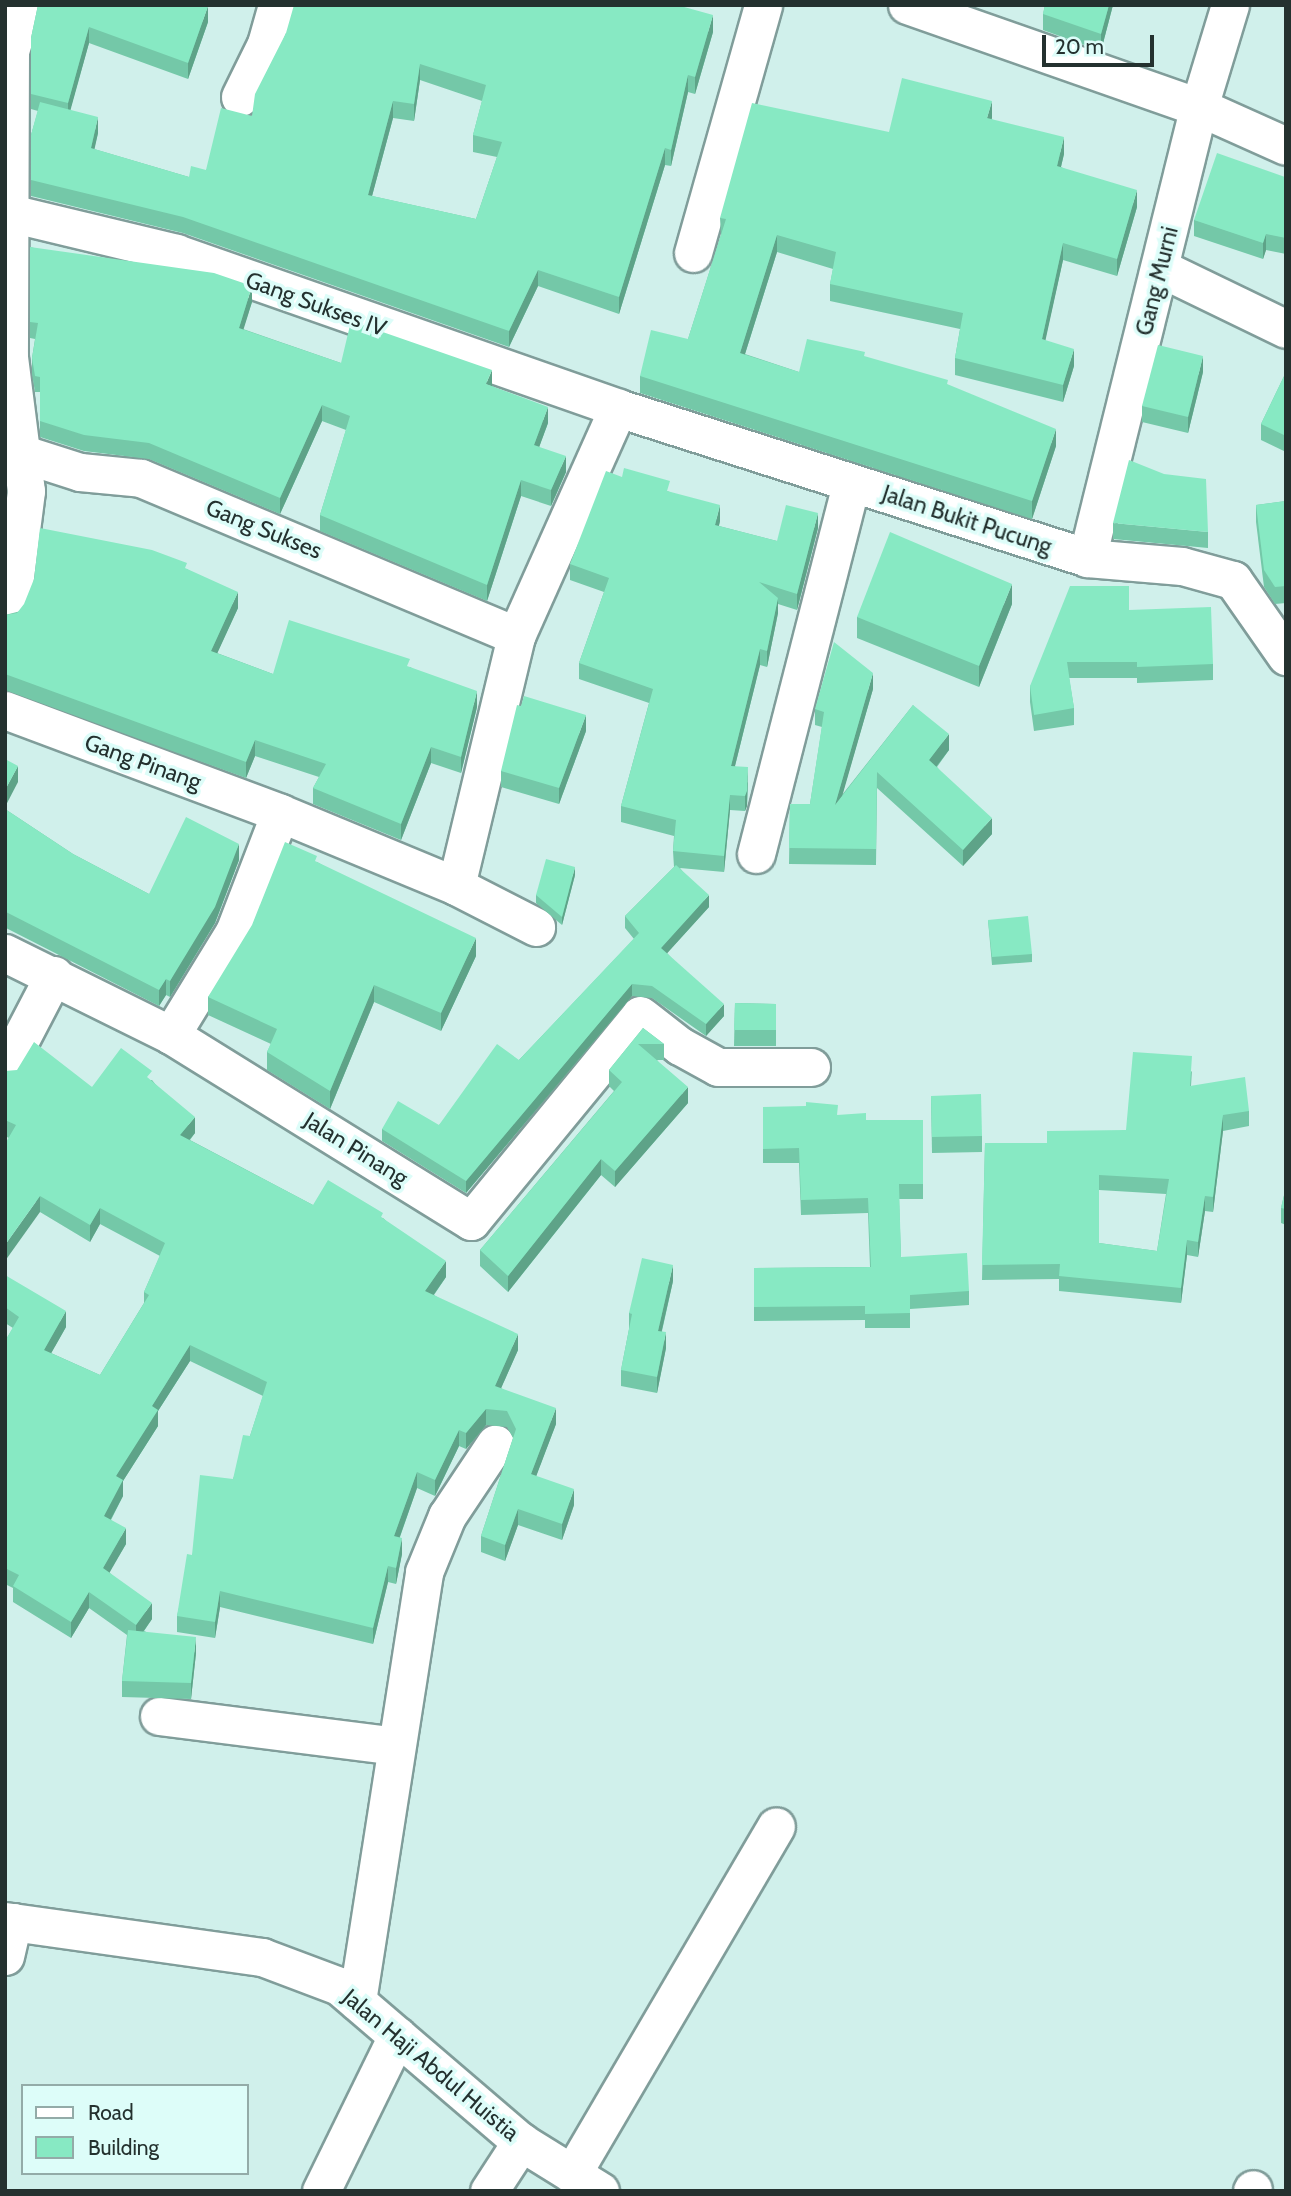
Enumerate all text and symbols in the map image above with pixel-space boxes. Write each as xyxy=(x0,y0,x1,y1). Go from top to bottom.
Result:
scale bar xyxy=(1046,21,1158,65)
text: 20 m xyxy=(1055,34,1104,59)
street label: Gang Murni xyxy=(1130,224,1184,338)
street label: Gang Sukses IV xyxy=(242,266,390,342)
street label: Jalan Bukit Pucung xyxy=(879,480,1055,560)
street label: Gang Sukses xyxy=(202,493,326,565)
street label: Gang Pinang xyxy=(81,728,205,796)
street label: Jalan Pinang xyxy=(299,1106,413,1192)
street label: Jalan Haji Abdul Huistia xyxy=(337,1983,525,2147)
legend xyxy=(21,2084,248,2175)
text: Road xyxy=(88,2100,134,2125)
text: Building xyxy=(88,2135,159,2160)

